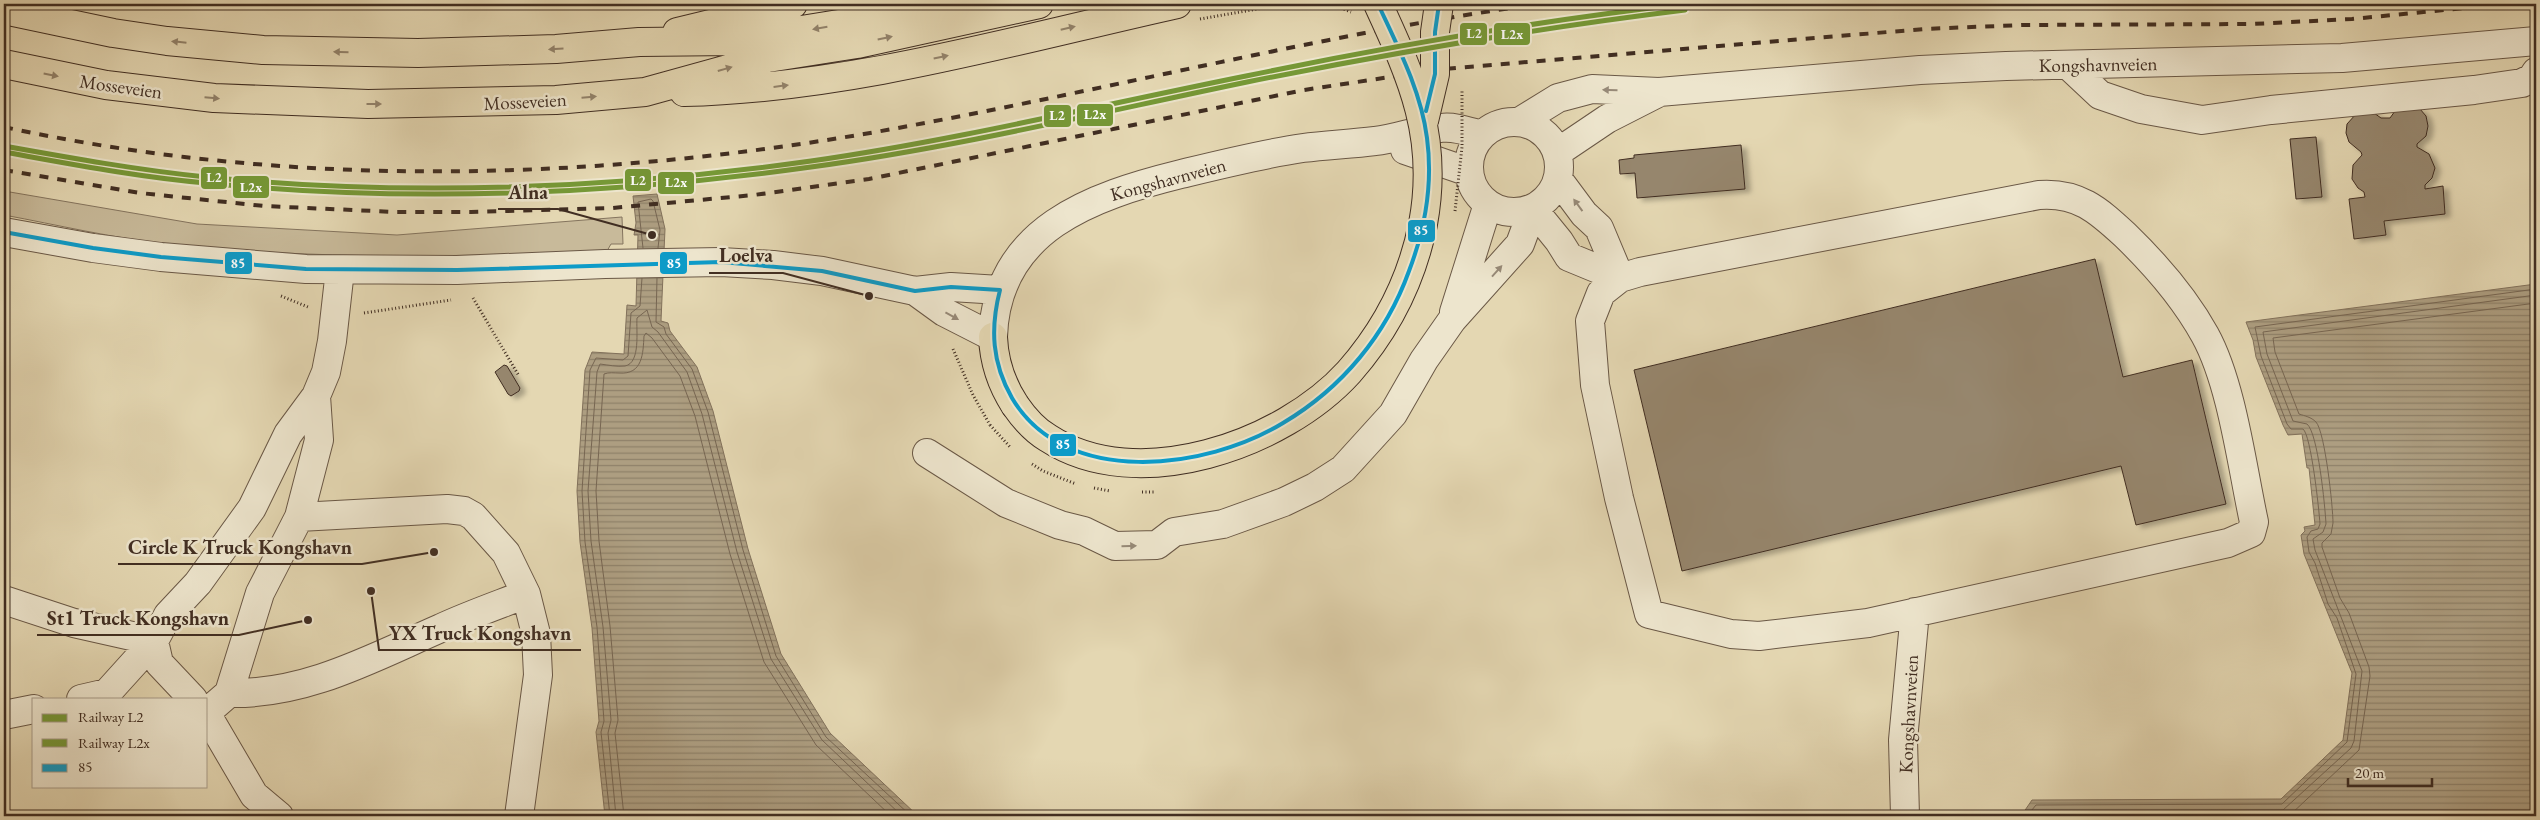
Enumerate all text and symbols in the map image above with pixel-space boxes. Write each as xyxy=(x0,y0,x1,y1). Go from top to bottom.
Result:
line badge: L2 xyxy=(1459,22,1488,46)
line badge: L2x xyxy=(1493,22,1531,46)
one-way arrow xyxy=(812,24,828,32)
one-way arrow xyxy=(1060,24,1075,32)
text: L2 xyxy=(1466,24,1482,42)
text: L2x xyxy=(1501,25,1523,43)
one-way arrow xyxy=(877,34,892,42)
one-way arrow xyxy=(170,38,186,46)
one-way arrow xyxy=(548,45,564,53)
one-way arrow xyxy=(333,48,349,56)
street label: Kongshavnveien xyxy=(2038,51,2158,78)
one-way arrow xyxy=(933,53,948,61)
one-way arrow xyxy=(718,65,733,73)
street label: Mosseveien xyxy=(78,68,164,105)
one-way arrow xyxy=(44,72,60,80)
one-way arrow xyxy=(773,82,789,90)
one-way arrow xyxy=(1602,86,1618,94)
street label: Mosseveien xyxy=(483,87,567,116)
one-way arrow xyxy=(581,93,597,101)
one-way arrow xyxy=(204,94,220,102)
one-way arrow xyxy=(367,100,383,108)
line badge: L2x xyxy=(1076,103,1114,127)
line badge: L2 xyxy=(1043,104,1072,128)
text: L2x xyxy=(1084,105,1106,123)
text: L2 xyxy=(1049,106,1065,124)
street label: Kongshavnveien xyxy=(1107,152,1229,207)
line badge: L2 xyxy=(200,166,228,190)
text: L2 xyxy=(206,168,222,186)
line badge: L2 xyxy=(624,168,652,192)
text: L2 xyxy=(630,171,646,189)
line badge: L2x xyxy=(657,171,695,195)
text: L2x xyxy=(665,173,687,191)
callout: Alna xyxy=(498,174,558,209)
line badge: L2x xyxy=(232,175,270,199)
text: L2x xyxy=(240,178,262,196)
text: Alna xyxy=(507,179,548,205)
one-way arrow xyxy=(1573,198,1583,212)
line badge: 85 xyxy=(1407,219,1436,243)
text: 85 xyxy=(1414,221,1428,239)
callout: Loelva xyxy=(709,238,783,273)
text: Loelva xyxy=(719,242,773,268)
line badge: 85 xyxy=(224,251,253,275)
line badge: 85 xyxy=(659,251,688,275)
text: 85 xyxy=(231,254,245,272)
text: 85 xyxy=(667,254,681,272)
one-way arrow xyxy=(1491,265,1503,277)
one-way arrow xyxy=(946,312,959,321)
line badge: 85 xyxy=(1049,433,1077,457)
text: 85 xyxy=(1056,435,1070,453)
callout: Circle K Truck Kongshavn xyxy=(118,529,362,564)
text: Circle K Truck Kongshavn xyxy=(128,534,352,560)
one-way arrow xyxy=(1121,541,1137,549)
callout: St1 Truck Kongshavn xyxy=(37,600,239,635)
text: St1 Truck Kongshavn xyxy=(47,605,229,631)
callout: YX Truck Kongshavn xyxy=(379,615,581,650)
text: YX Truck Kongshavn xyxy=(389,620,571,646)
street label: Kongshavnveien xyxy=(1893,654,1924,774)
legend xyxy=(32,698,208,788)
text: Railway L2 xyxy=(78,707,144,726)
text: Railway L2x xyxy=(78,733,150,752)
scale bar xyxy=(2348,755,2431,787)
text: 85 xyxy=(78,757,92,776)
text: 20 m xyxy=(2355,763,2384,782)

